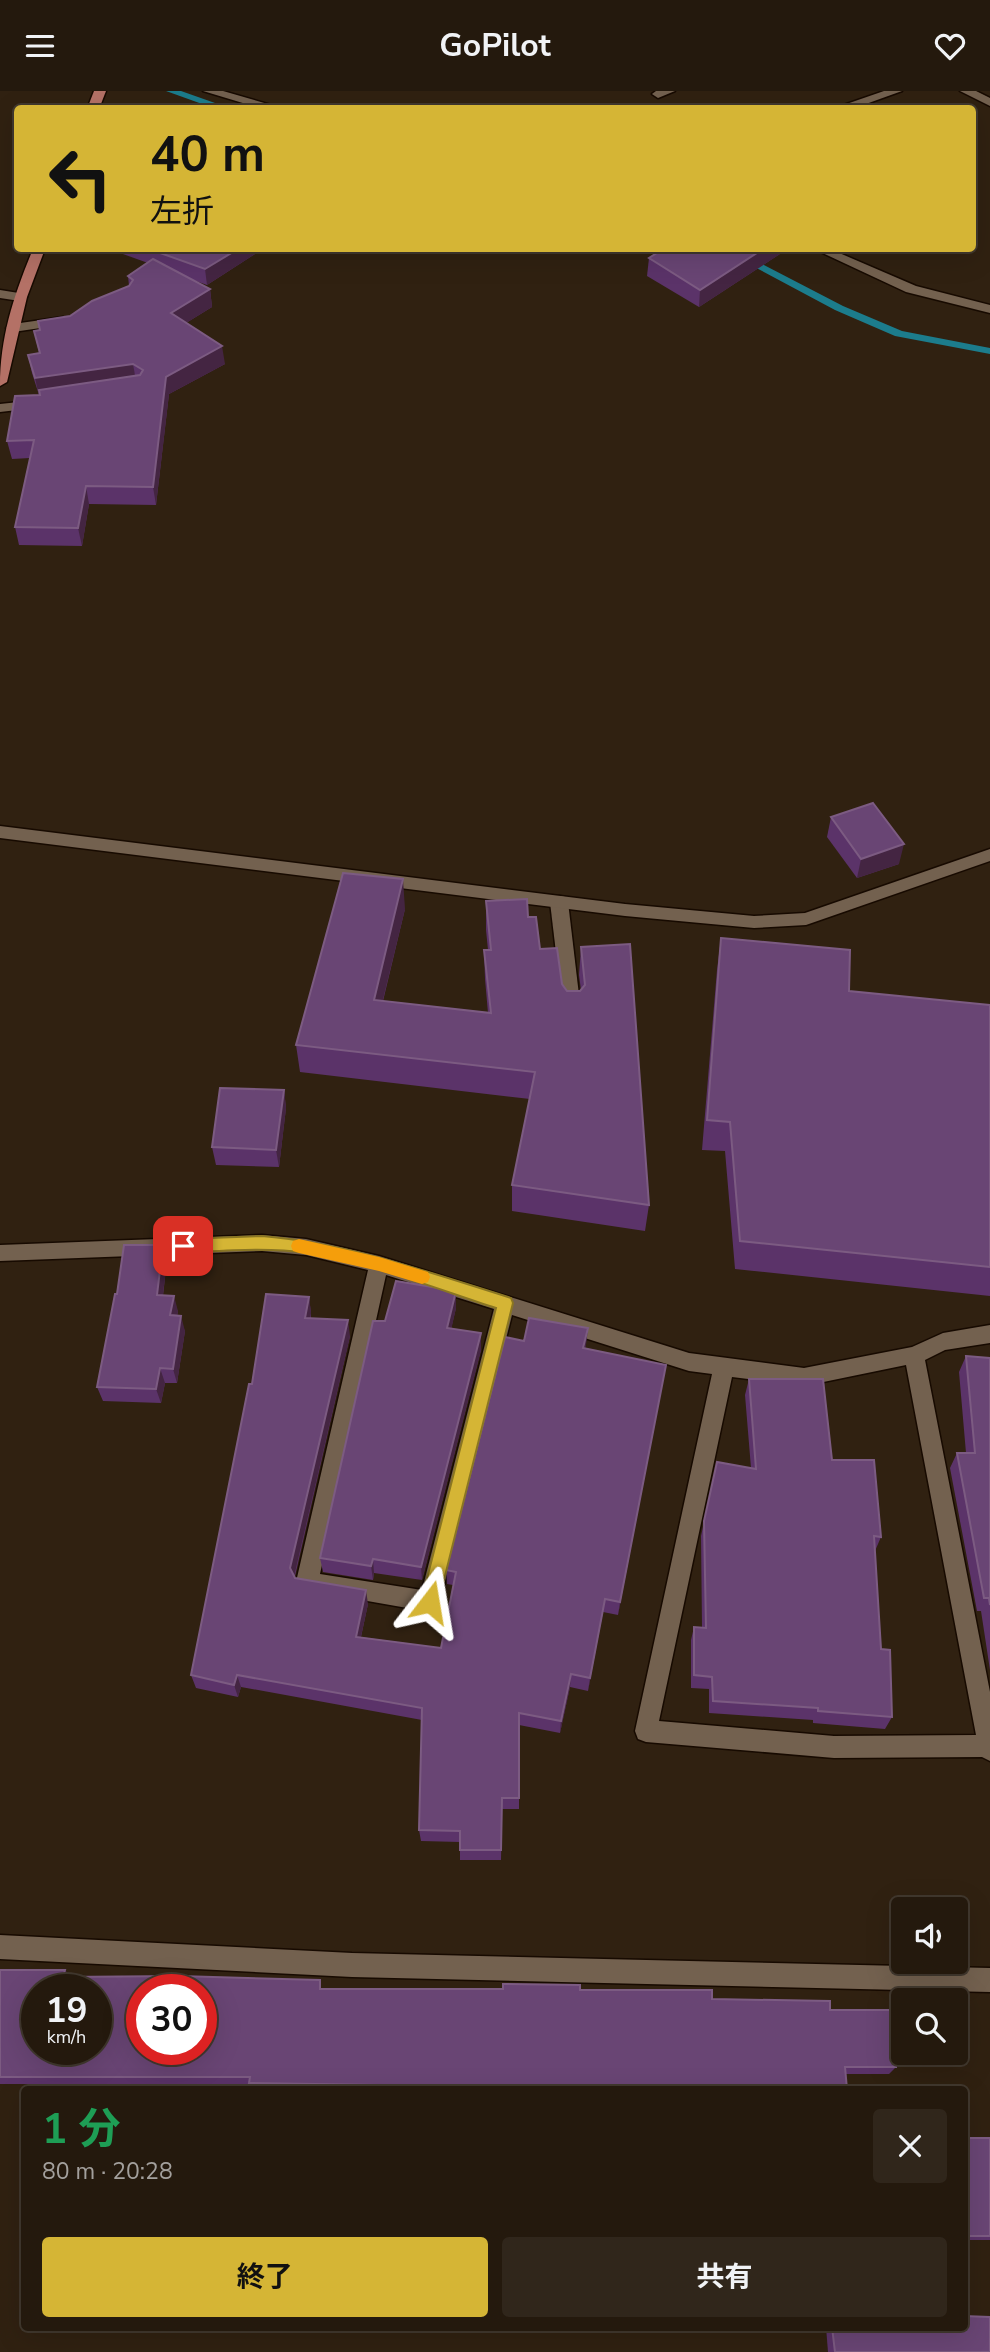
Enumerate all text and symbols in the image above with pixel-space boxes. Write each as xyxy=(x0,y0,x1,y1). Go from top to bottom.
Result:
text: GoPilot xyxy=(439,24,551,67)
icon: menu xyxy=(21,27,59,65)
icon: heart xyxy=(931,27,969,65)
text: 40 m xyxy=(150,121,265,188)
icon: left xyxy=(35,133,126,224)
text: 左折 xyxy=(150,190,214,233)
pin xyxy=(153,1216,213,1276)
icon: arrive xyxy=(164,1227,202,1265)
position arrow xyxy=(393,1565,467,1639)
map controls xyxy=(891,1897,968,2065)
button: sound xyxy=(891,1897,968,1974)
speed limit sign: 30 xyxy=(126,1974,217,2065)
text: 19 xyxy=(45,1987,88,2034)
button: search xyxy=(891,1988,968,2065)
text: km/h xyxy=(47,2025,86,2049)
text: 1 分 xyxy=(42,2101,121,2158)
button: close xyxy=(873,2109,947,2183)
text: 80 m · 20:28 xyxy=(42,2156,173,2187)
button: 終了 xyxy=(42,2237,488,2317)
button: 共有 xyxy=(502,2237,947,2317)

